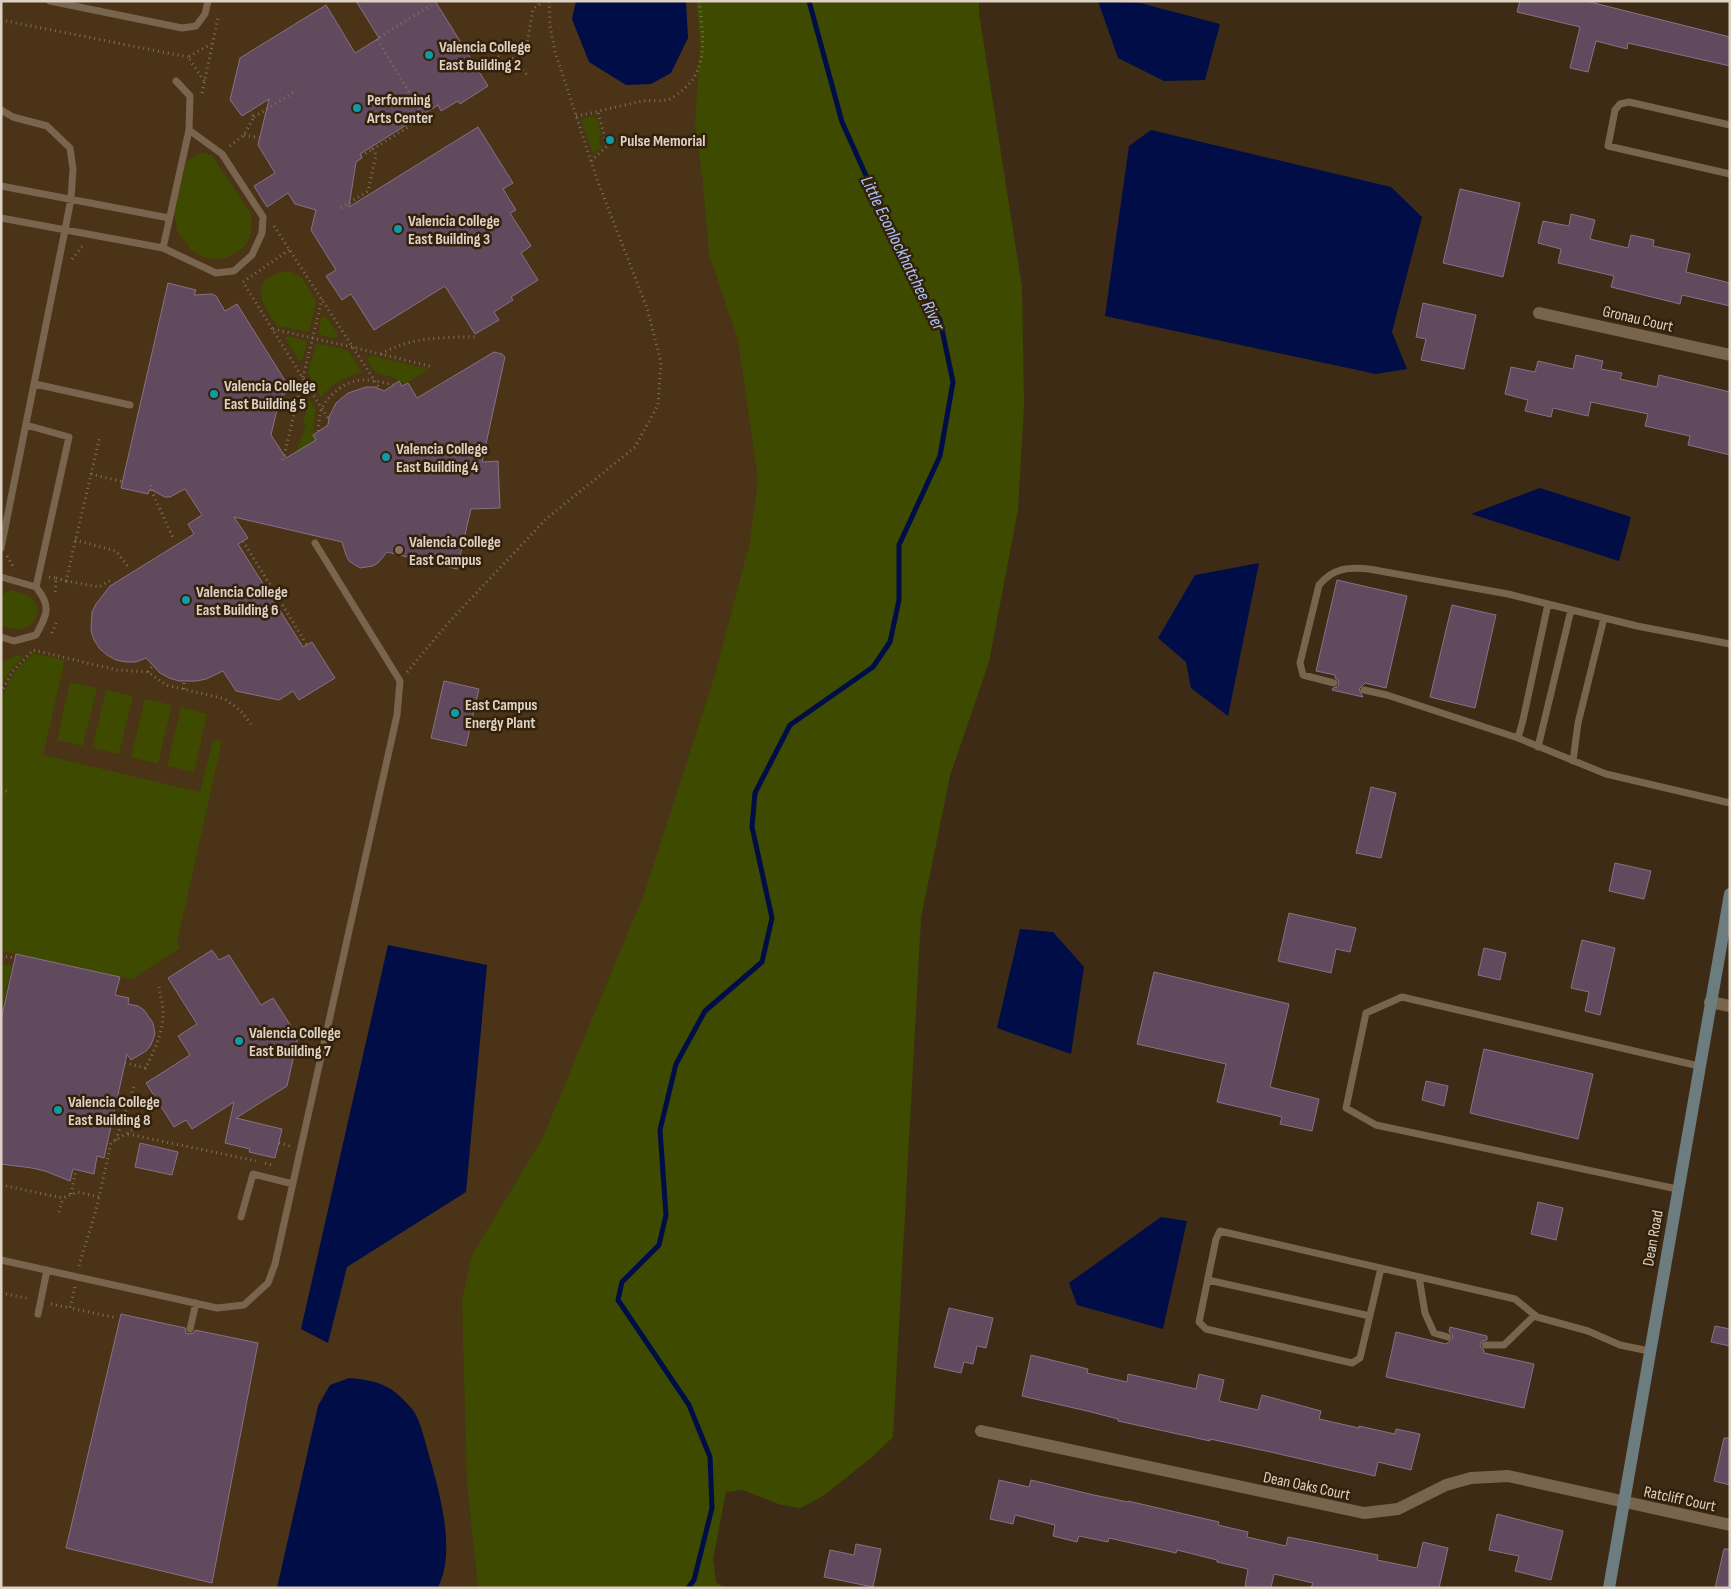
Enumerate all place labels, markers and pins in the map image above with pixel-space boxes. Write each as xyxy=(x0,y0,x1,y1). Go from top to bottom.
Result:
place label: Valencia College East Building 2 xyxy=(439,38,531,75)
marker: Valencia College East Building 2 xyxy=(423,49,435,61)
place label: Performing Arts Center xyxy=(366,91,433,128)
marker: Performing Arts Center xyxy=(351,102,363,114)
place label: Pulse Memorial xyxy=(620,132,705,151)
marker: Pulse Memorial xyxy=(604,134,616,146)
place label: Valencia College East Building 3 xyxy=(408,212,500,249)
marker: Valencia College East Building 3 xyxy=(392,223,404,235)
place label: Valencia College East Building 5 xyxy=(224,377,316,414)
marker: Valencia College East Building 5 xyxy=(208,388,220,400)
place label: Valencia College East Building 4 xyxy=(396,440,488,477)
marker: Valencia College East Building 4 xyxy=(380,451,392,463)
place label: Valencia College East Campus xyxy=(409,533,501,570)
marker: Valencia College East Campus xyxy=(393,544,405,556)
place label: Valencia College East Building 6 xyxy=(196,583,288,620)
marker: Valencia College East Building 6 xyxy=(180,594,192,606)
place label: East Campus Energy Plant xyxy=(465,696,538,733)
marker: East Campus Energy Plant xyxy=(449,707,461,719)
place label: Valencia College East Building 7 xyxy=(249,1024,341,1061)
marker: Valencia College East Building 7 xyxy=(233,1035,245,1047)
place label: Valencia College East Building 8 xyxy=(68,1093,160,1130)
marker: Valencia College East Building 8 xyxy=(52,1104,64,1116)

